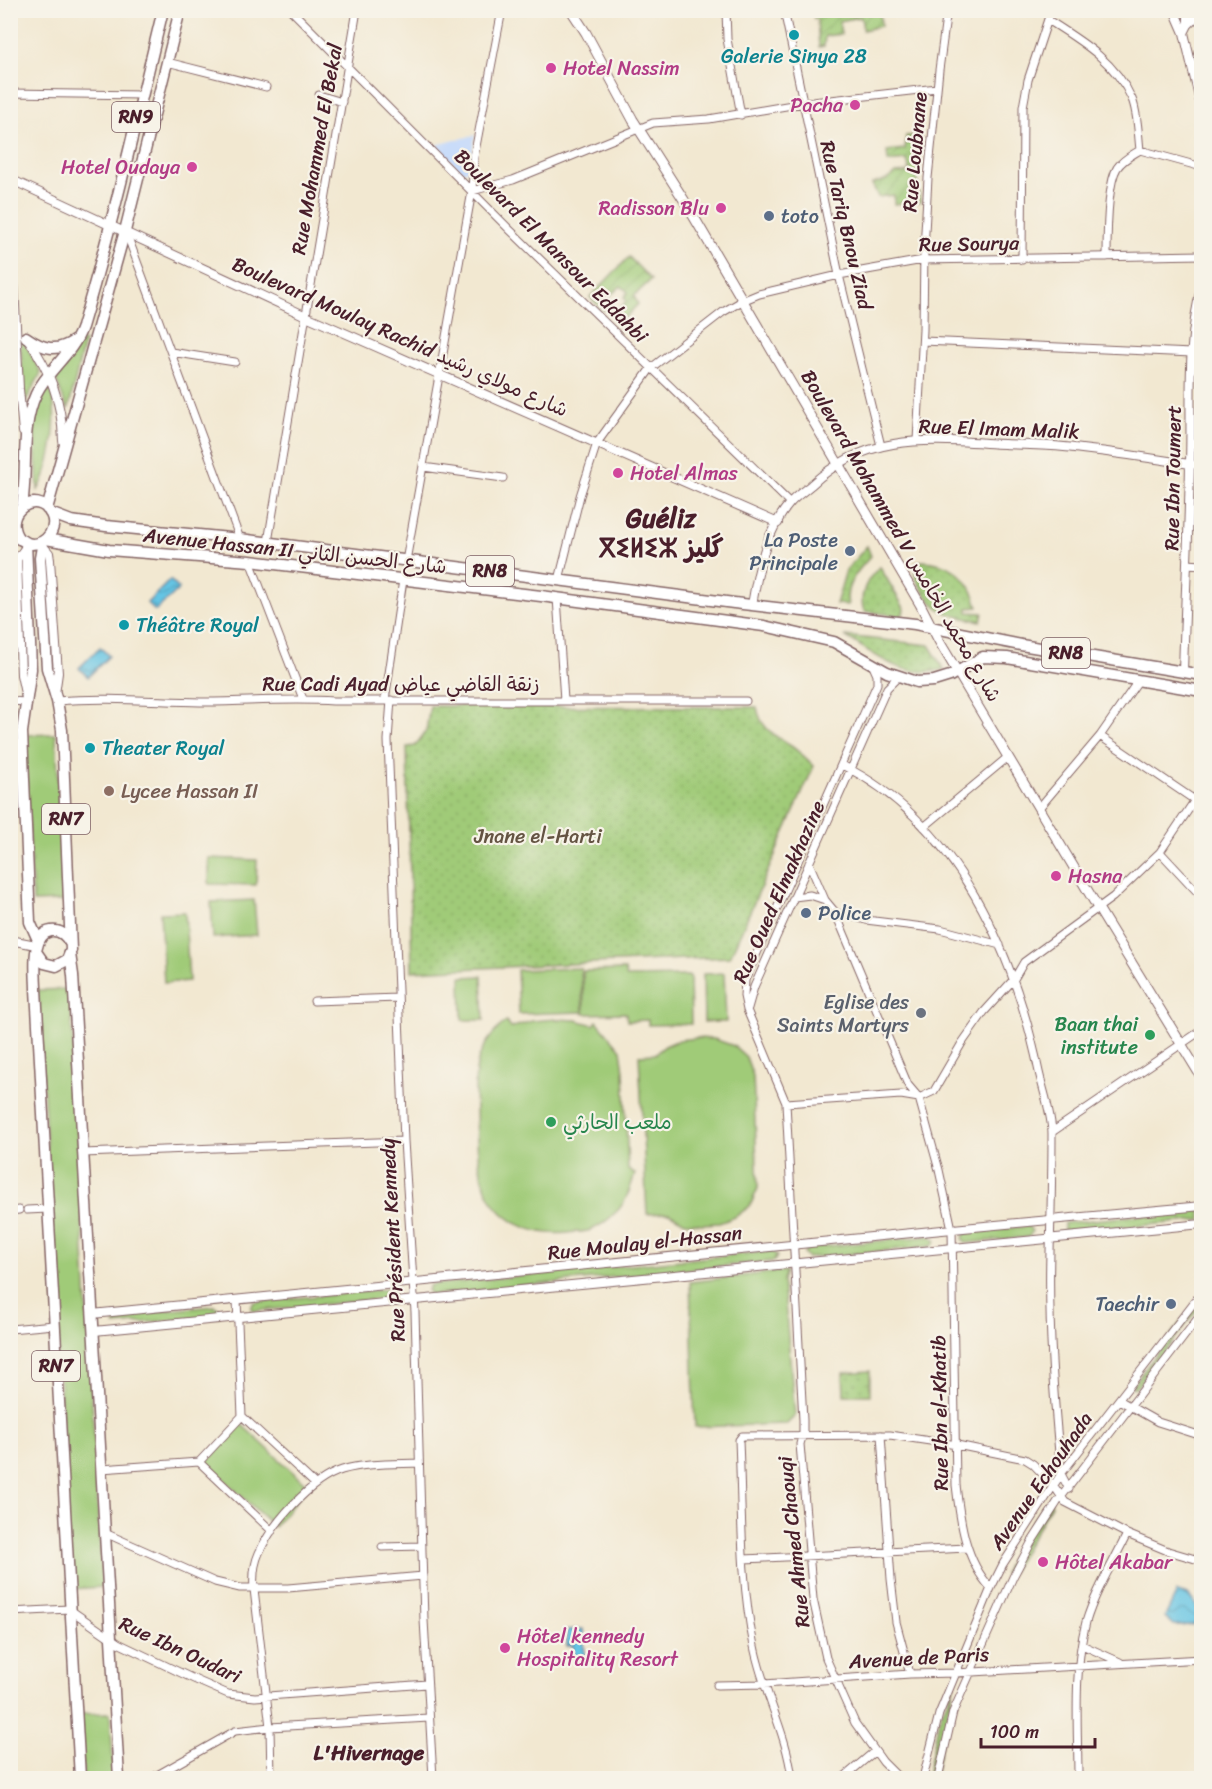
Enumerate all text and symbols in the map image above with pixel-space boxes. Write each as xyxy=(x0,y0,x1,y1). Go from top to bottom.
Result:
marker: Galerie Sinya 28 xyxy=(787,28,801,42)
street label: Rue Mohammed El Bekal xyxy=(281,39,353,257)
place label: Galerie Sinya 28 xyxy=(721,39,867,74)
place label: Hotel Nassim xyxy=(563,51,680,86)
marker: Hotel Nassim xyxy=(544,61,558,75)
place label: Pacha xyxy=(790,88,844,123)
street label: Rue Loubnane xyxy=(892,90,938,214)
marker: Pacha xyxy=(848,98,862,112)
road number: RN9 xyxy=(112,102,160,132)
street label: Rue Tariq Bnou Ziad xyxy=(810,137,883,314)
street label: Boulevard El Mansour Eddahbi xyxy=(445,140,658,353)
place label: Hotel Oudaya xyxy=(61,150,181,185)
marker: Hotel Oudaya xyxy=(185,160,199,174)
place label: Radisson Blu xyxy=(598,191,709,226)
place label: toto xyxy=(781,199,819,234)
marker: Radisson Blu xyxy=(714,201,728,215)
marker: toto xyxy=(762,209,776,223)
street label: Rue Sourya xyxy=(919,226,1020,262)
street label: Boulevard Moulay Rachid شارع مولاي رشيد xyxy=(226,247,574,427)
street label: Boulevard Mohammed V شارع محمد الخامس xyxy=(791,363,1011,709)
street label: Rue Ibn Toumert xyxy=(1154,405,1192,551)
street label: Rue El Imam Malik xyxy=(918,409,1080,449)
place label: Hotel Almas xyxy=(630,456,738,491)
marker: Hotel Almas xyxy=(611,466,625,480)
district label: Guéliz ⴳⵉⵍⵉⵣ گليز xyxy=(598,495,724,571)
street label: Avenue Hassan II شارع الحسن الثاني xyxy=(141,518,448,584)
place label: La Poste Principale xyxy=(749,523,838,581)
marker: La Poste Principale xyxy=(843,544,857,558)
road number: RN8 xyxy=(466,556,514,586)
place label: Théâtre Royal xyxy=(136,608,260,643)
marker: Théâtre Royal xyxy=(117,618,131,632)
road number: RN8 xyxy=(1042,638,1090,668)
street label: Rue Cadi Ayad زنقة القاضي عياض xyxy=(262,667,540,702)
place label: Theater Royal xyxy=(102,731,225,766)
marker: Theater Royal xyxy=(83,741,97,755)
place label: Lycee Hassan II xyxy=(121,774,258,809)
marker: Lycee Hassan II xyxy=(102,784,116,798)
street label: Rue Oued Elmakhazine xyxy=(723,795,835,989)
road number: RN7 xyxy=(42,804,90,834)
park label: Jnane el-Harti xyxy=(473,819,603,854)
place label: Hasna xyxy=(1068,859,1123,894)
marker: Hasna xyxy=(1049,869,1063,883)
place label: Police xyxy=(818,896,871,931)
marker: Police xyxy=(799,906,813,920)
place label: Eglise des Saints Martyrs xyxy=(777,985,910,1043)
marker: Eglise des Saints Martyrs xyxy=(914,1006,928,1020)
place label: Baan thai institute xyxy=(1055,1007,1139,1065)
marker: Baan thai institute xyxy=(1143,1028,1157,1042)
place label: ملعب الحارثي xyxy=(563,1105,672,1140)
marker: ملعب الحارثي xyxy=(544,1115,558,1129)
street label: Rue Président Kennedy xyxy=(370,1137,416,1342)
street label: Rue Moulay el-Hassan xyxy=(546,1215,744,1271)
place label: Taechir xyxy=(1095,1287,1160,1322)
marker: Taechir xyxy=(1164,1297,1178,1311)
street label: Rue Ibn el-Khatib xyxy=(921,1335,959,1491)
road number: RN7 xyxy=(32,1351,80,1381)
street label: Avenue Echouhada xyxy=(979,1404,1102,1558)
street label: Rue Ahmed Chaouqi xyxy=(767,1453,820,1629)
place label: Hôtel Akabar xyxy=(1055,1545,1174,1580)
marker: Hôtel Akabar xyxy=(1036,1555,1050,1569)
street label: Rue Ibn Oudari xyxy=(113,1606,247,1694)
place label: Hôtel kennedy Hospitality Resort xyxy=(517,1619,679,1677)
street label: Avenue de Paris xyxy=(847,1637,991,1679)
marker: Hôtel kennedy Hospitality Resort xyxy=(498,1641,512,1655)
scale bar xyxy=(981,1711,1095,1749)
text: 100 m xyxy=(990,1716,1039,1748)
district label: L'Hivernage xyxy=(314,1734,425,1772)

